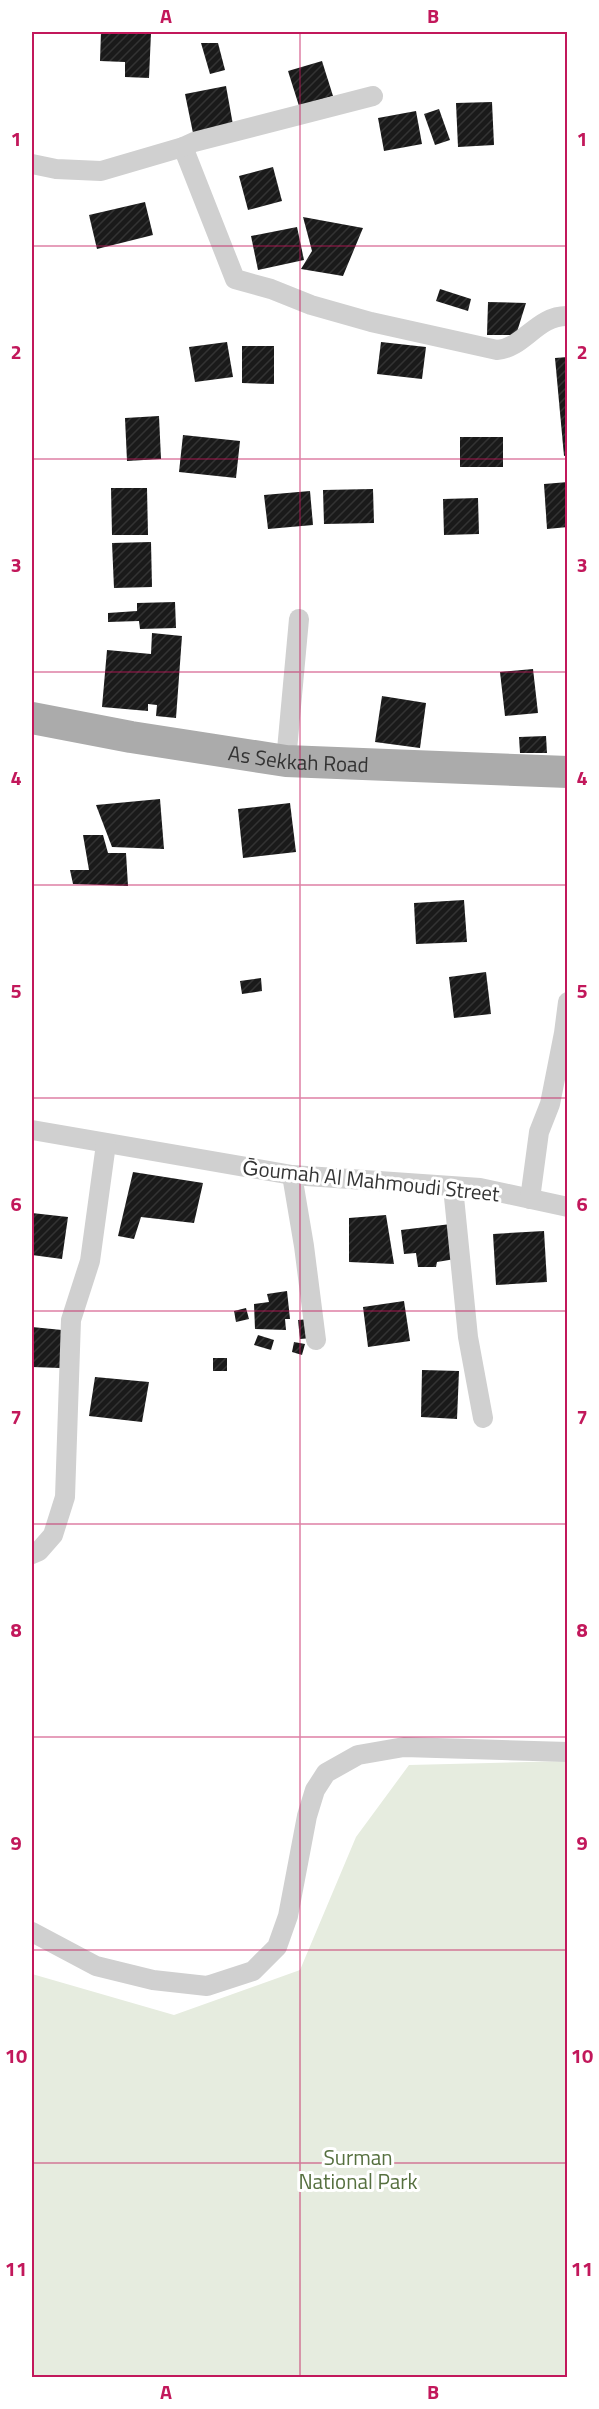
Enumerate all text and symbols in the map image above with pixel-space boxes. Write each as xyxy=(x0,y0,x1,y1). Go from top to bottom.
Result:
text: A xyxy=(160,0,172,31)
text: B xyxy=(427,0,439,31)
text: 1 xyxy=(10,123,22,154)
text: 1 xyxy=(576,123,588,154)
text: 2 xyxy=(10,336,22,367)
text: 2 xyxy=(576,336,588,367)
text: 3 xyxy=(10,549,22,580)
text: 3 xyxy=(576,549,588,580)
street label: As Sekkah Road xyxy=(226,736,369,780)
text: 4 xyxy=(10,762,22,793)
text: 4 xyxy=(576,762,588,793)
text: 5 xyxy=(10,975,22,1006)
text: 5 xyxy=(576,975,588,1006)
street label: Ḡoumah Al Mahmoudi Street xyxy=(241,1151,502,1209)
text: 6 xyxy=(10,1188,22,1219)
text: 6 xyxy=(576,1188,588,1219)
text: 7 xyxy=(10,1401,22,1432)
text: 7 xyxy=(576,1401,588,1432)
text: 8 xyxy=(10,1614,22,1645)
text: 8 xyxy=(576,1614,588,1645)
text: 9 xyxy=(10,1827,22,1858)
text: 9 xyxy=(576,1827,588,1858)
text: 10 xyxy=(5,2040,27,2071)
text: 10 xyxy=(571,2040,593,2071)
park label: Surman National Park xyxy=(298,2141,418,2197)
text: 11 xyxy=(5,2253,27,2284)
text: 11 xyxy=(571,2253,593,2284)
text: A xyxy=(160,2376,172,2407)
text: B xyxy=(427,2376,439,2407)

